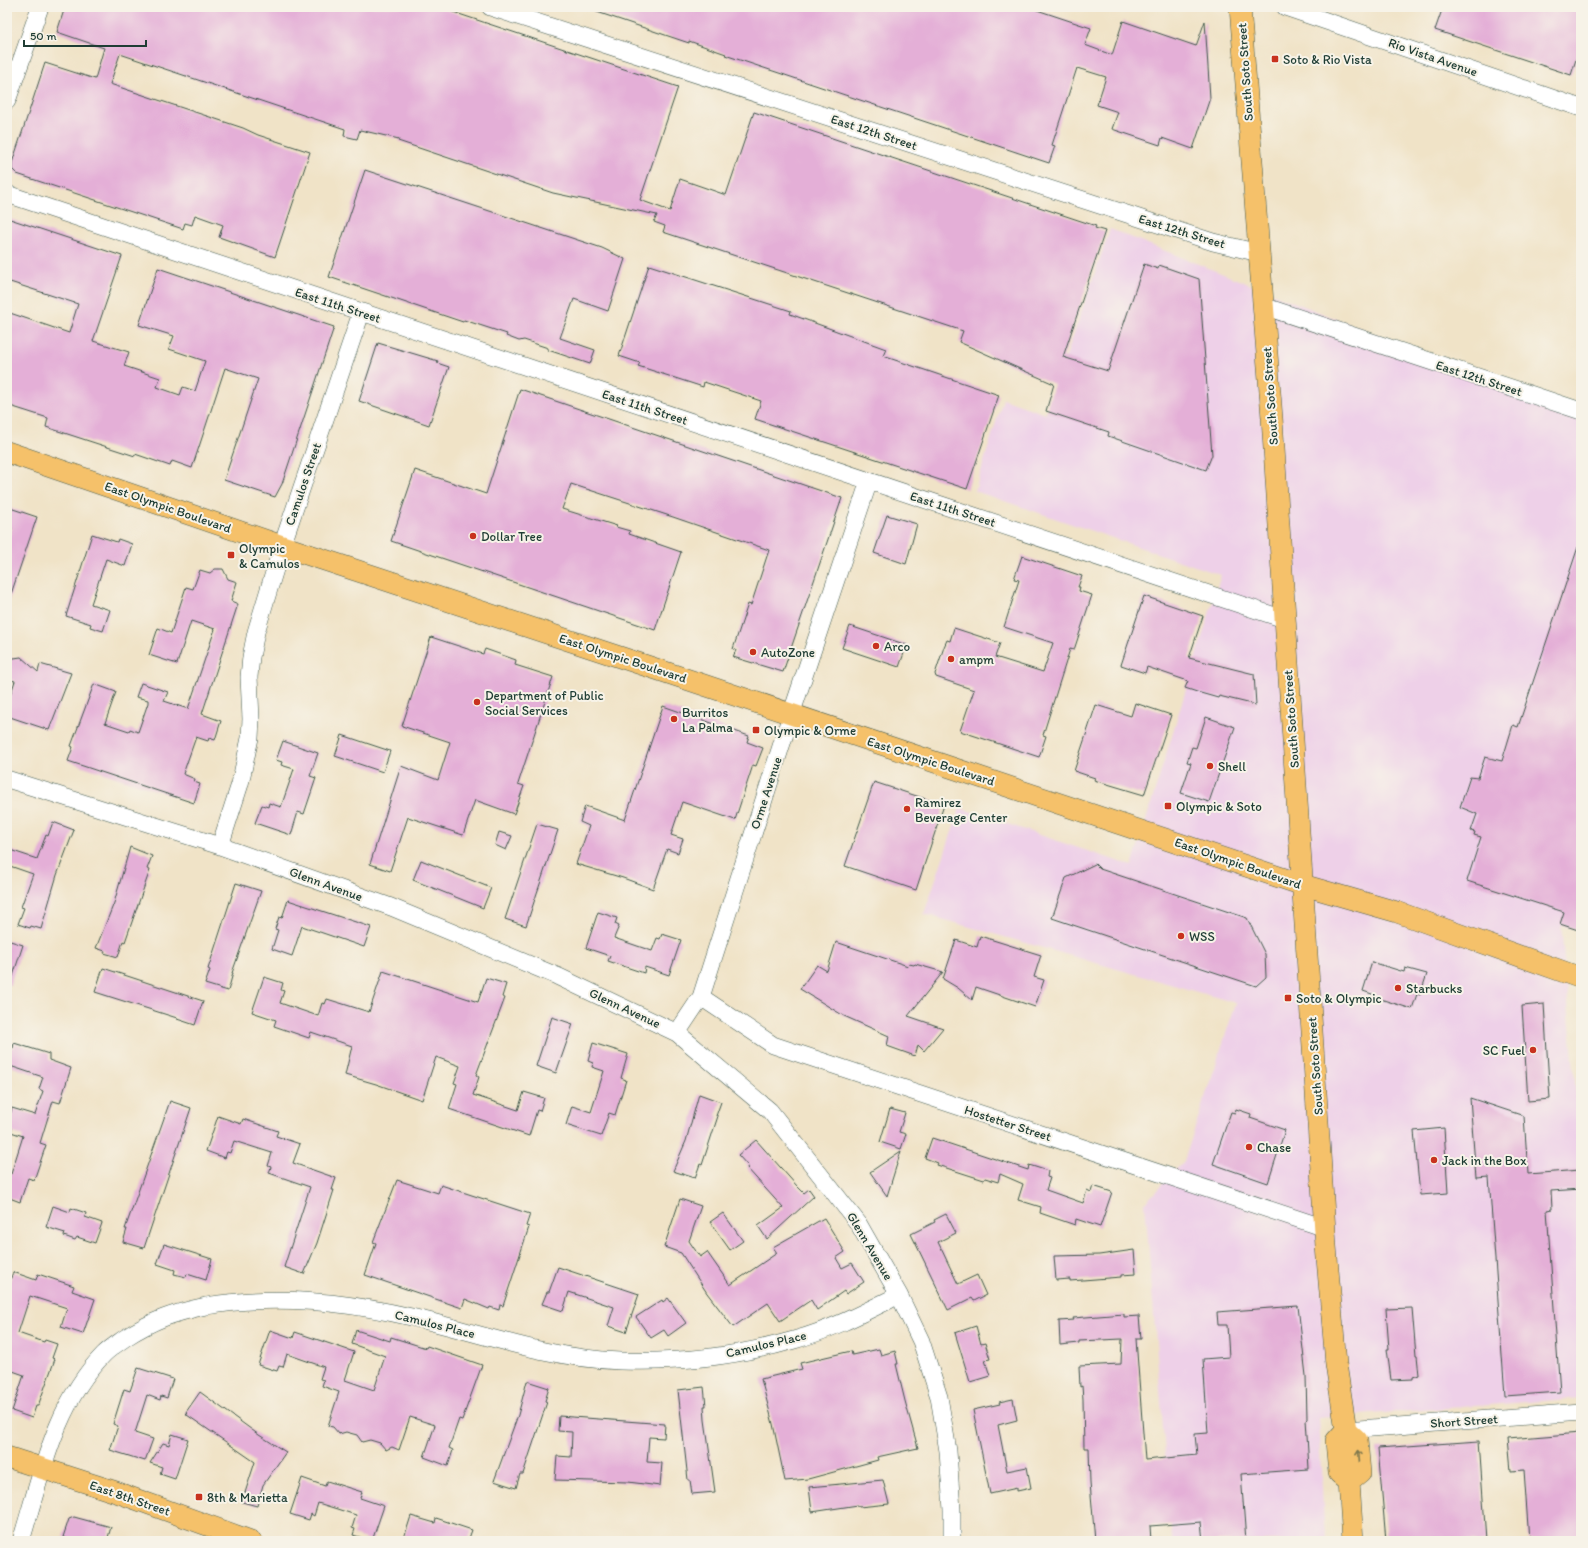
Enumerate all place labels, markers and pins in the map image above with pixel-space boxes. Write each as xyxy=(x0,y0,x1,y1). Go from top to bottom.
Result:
place label: Soto & Rio Vista xyxy=(1283,52,1372,67)
marker: Soto & Rio Vista xyxy=(1270,54,1280,64)
place label: Dollar Tree xyxy=(481,529,542,544)
marker: Dollar Tree xyxy=(468,531,478,541)
place label: Olympic & Camulos xyxy=(239,541,300,571)
marker: Olympic & Camulos xyxy=(226,550,236,560)
place label: Arco xyxy=(884,639,910,654)
marker: Arco xyxy=(871,641,881,651)
place label: AutoZone xyxy=(761,645,815,660)
marker: AutoZone xyxy=(748,647,758,657)
place label: ampm xyxy=(959,652,994,667)
marker: ampm xyxy=(946,654,956,664)
place label: Department of Public Social Services xyxy=(485,688,604,718)
marker: Department of Public Social Services xyxy=(472,697,482,707)
place label: Burritos La Palma xyxy=(682,705,733,735)
marker: Burritos La Palma xyxy=(669,714,679,724)
place label: Olympic & Orme xyxy=(764,723,856,738)
marker: Olympic & Orme xyxy=(751,725,761,735)
place label: Shell xyxy=(1218,759,1246,774)
marker: Shell xyxy=(1205,761,1215,771)
place label: Ramirez Beverage Center xyxy=(915,795,1008,825)
place label: Olympic & Soto xyxy=(1176,799,1262,814)
marker: Olympic & Soto xyxy=(1163,801,1173,811)
marker: Ramirez Beverage Center xyxy=(902,804,912,814)
place label: WSS xyxy=(1189,929,1215,944)
marker: WSS xyxy=(1176,931,1186,941)
place label: Starbucks xyxy=(1406,981,1462,996)
marker: Starbucks xyxy=(1393,983,1403,993)
place label: Soto & Olympic xyxy=(1296,991,1382,1006)
marker: Soto & Olympic xyxy=(1283,993,1293,1003)
place label: SC Fuel xyxy=(1483,1043,1525,1058)
marker: SC Fuel xyxy=(1528,1045,1538,1055)
place label: Chase xyxy=(1257,1140,1291,1155)
marker: Chase xyxy=(1244,1142,1254,1152)
place label: Jack in the Box xyxy=(1442,1153,1527,1168)
marker: Jack in the Box xyxy=(1429,1155,1439,1165)
place label: 8th & Marietta xyxy=(207,1490,288,1505)
marker: 8th & Marietta xyxy=(194,1492,204,1502)

